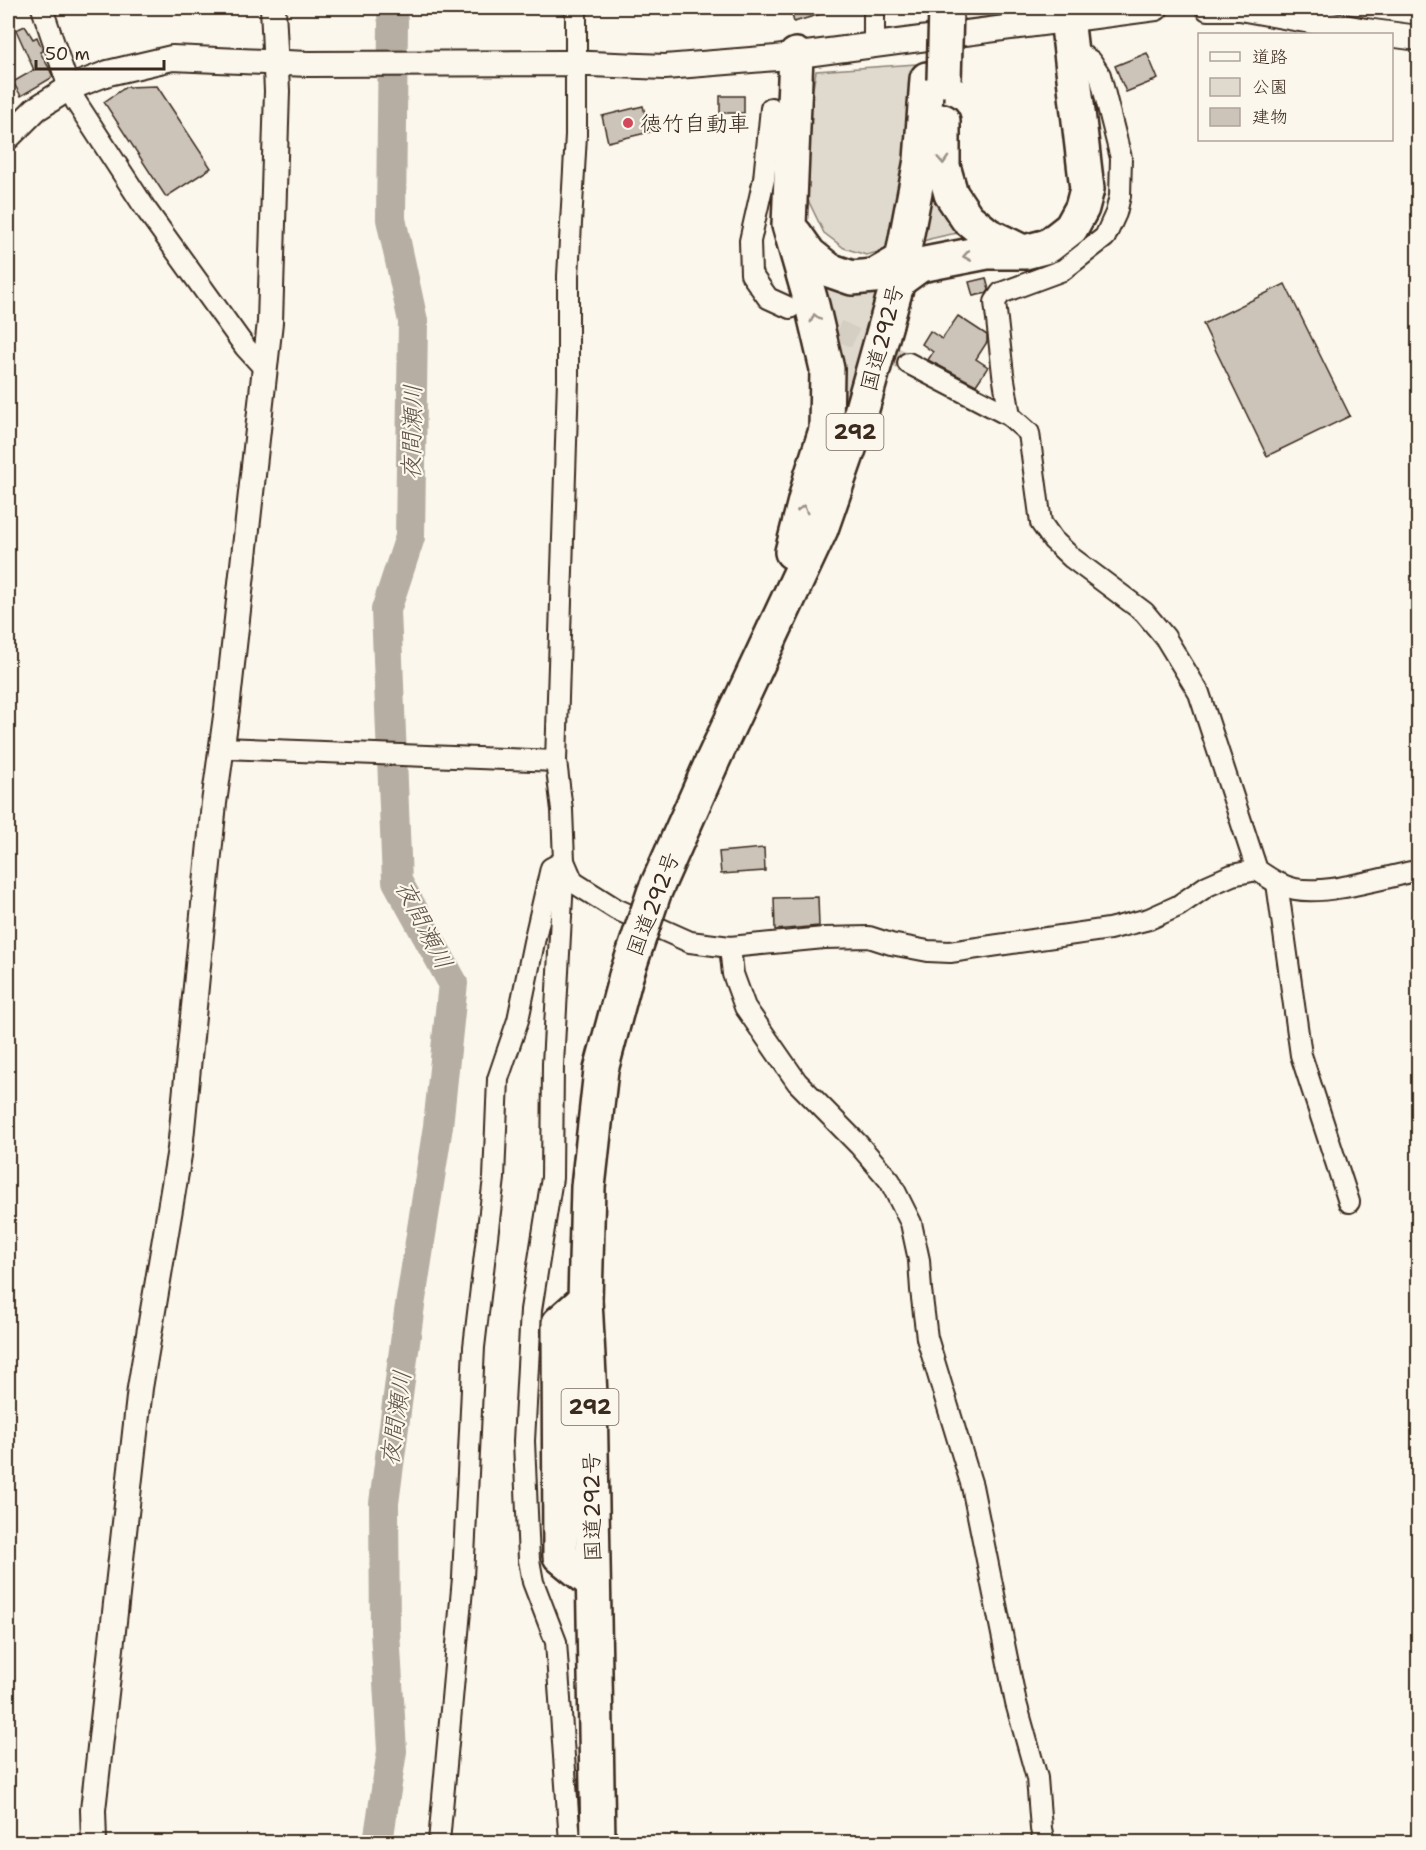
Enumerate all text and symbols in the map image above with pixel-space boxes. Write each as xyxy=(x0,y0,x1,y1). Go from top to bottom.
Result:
scale bar xyxy=(36,33,164,71)
legend xyxy=(1198,33,1393,141)
text: 50 m xyxy=(45,42,90,66)
text: 道路 xyxy=(1252,45,1288,69)
text: 公園 xyxy=(1252,75,1288,99)
text: 建物 xyxy=(1252,105,1288,129)
place label: 徳竹自動車 xyxy=(640,109,750,138)
marker: 徳竹自動車 xyxy=(621,116,635,130)
one-way arrow xyxy=(937,155,950,164)
one-way arrow xyxy=(962,249,972,261)
street label: 国道292号 xyxy=(854,281,910,395)
one-way arrow xyxy=(810,314,823,324)
water label: 夜間瀬川 xyxy=(395,384,429,480)
road number: 292 xyxy=(826,414,884,450)
one-way arrow xyxy=(796,504,809,514)
street label: 国道292号 xyxy=(620,847,686,961)
water label: 夜間瀬川 xyxy=(388,875,460,975)
water label: 夜間瀬川 xyxy=(373,1368,419,1468)
road number: 292 xyxy=(562,1389,618,1425)
street label: 国道292号 xyxy=(577,1452,607,1562)

